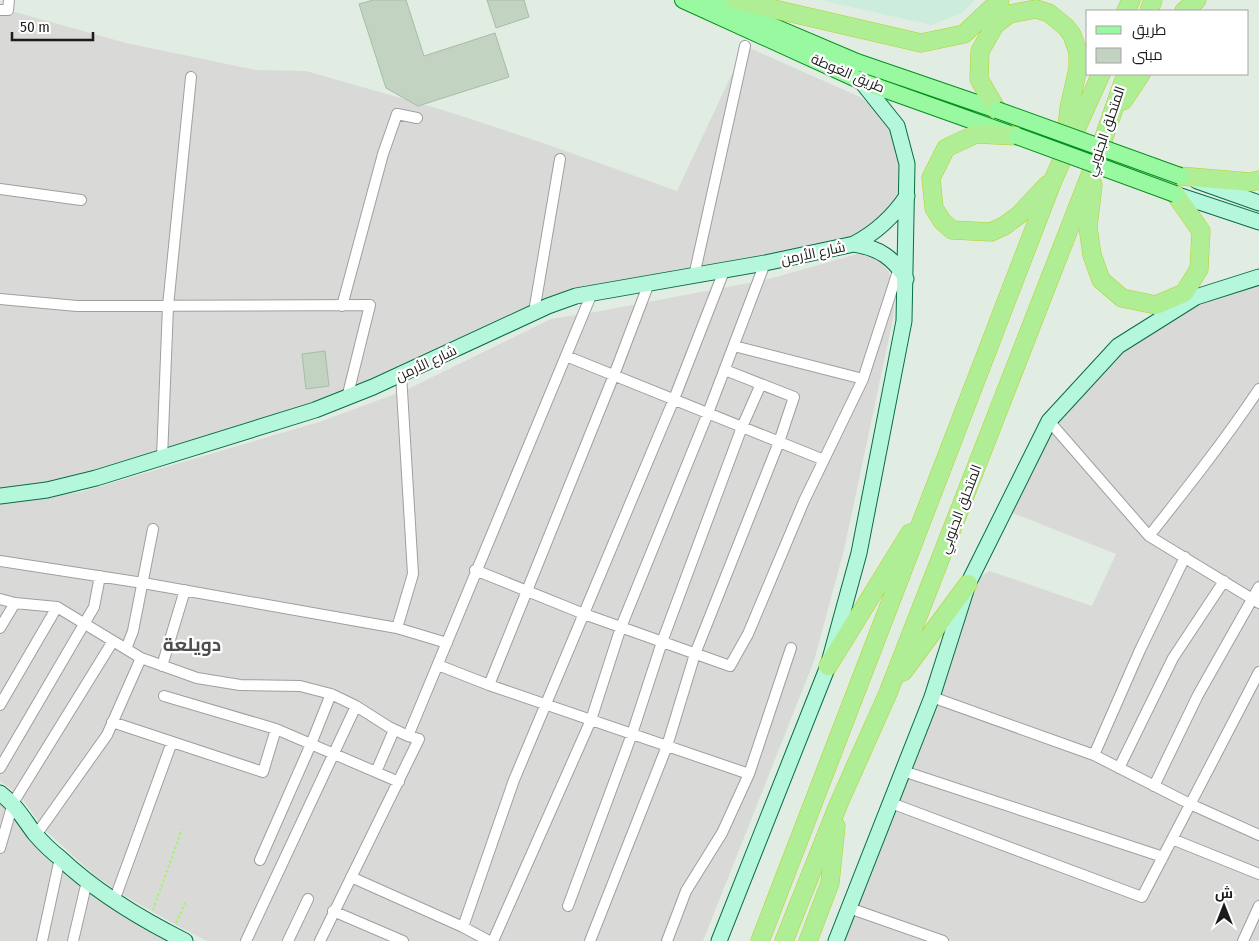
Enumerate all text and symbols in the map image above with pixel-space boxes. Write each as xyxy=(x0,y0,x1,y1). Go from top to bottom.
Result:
scale bar xyxy=(12,10,94,42)
legend xyxy=(1086,10,1249,75)
text: 50 m xyxy=(20,18,50,36)
text: طريق xyxy=(1132,21,1166,40)
text: مبنى xyxy=(1132,46,1163,65)
street label: طريق الغوطة xyxy=(808,50,887,97)
street label: المتحلق الجنوبي xyxy=(1082,84,1132,179)
street label: شارع الأرمن xyxy=(779,238,847,269)
street label: شارع الأرمن xyxy=(393,342,460,385)
street label: المتحلق الجنوبي xyxy=(936,462,988,557)
district label: دويلعة xyxy=(163,633,221,656)
north arrow xyxy=(1199,881,1249,931)
text: ش xyxy=(1215,885,1233,902)

